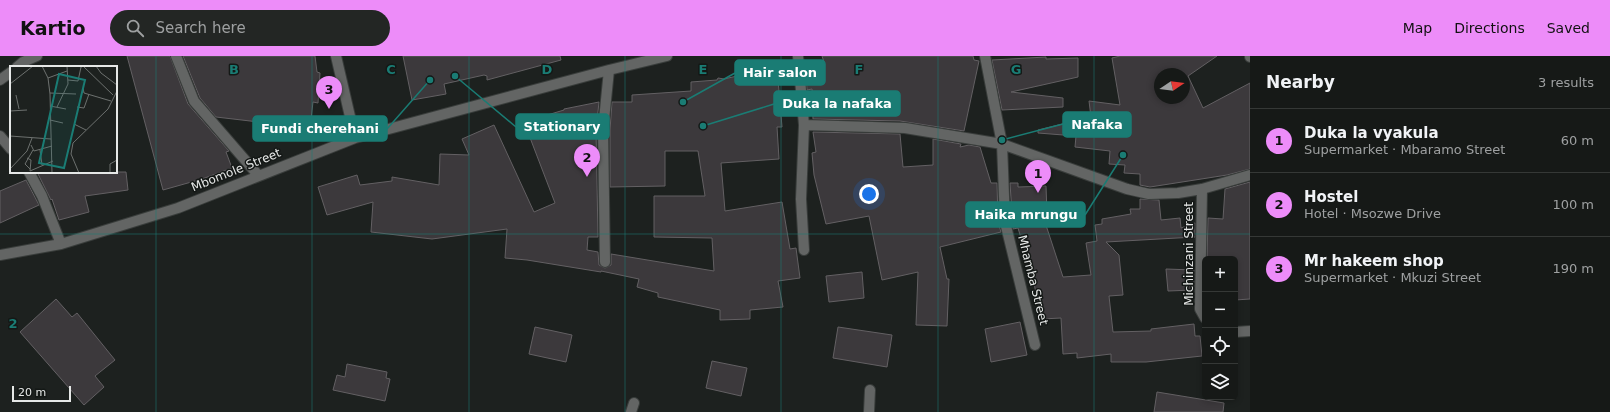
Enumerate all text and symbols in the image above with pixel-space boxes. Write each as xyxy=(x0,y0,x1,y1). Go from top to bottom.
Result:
search box xyxy=(110,10,390,46)
text: Kartio xyxy=(20,17,86,39)
icon: search xyxy=(124,17,146,39)
text: Search here xyxy=(156,19,246,37)
text: Map xyxy=(1403,20,1432,36)
text: Directions xyxy=(1454,20,1525,36)
text: Saved xyxy=(1547,20,1590,36)
callout: Hair salon xyxy=(735,60,825,85)
text: B xyxy=(229,62,239,77)
text: C xyxy=(386,62,396,77)
text: D xyxy=(542,62,553,77)
text: E xyxy=(699,62,707,77)
text: F xyxy=(855,62,863,77)
text: G xyxy=(1011,62,1021,77)
text: Hair salon xyxy=(743,65,817,80)
inset map xyxy=(10,66,117,173)
north arrow xyxy=(1154,68,1190,104)
text: Nearby xyxy=(1266,72,1335,92)
text: 3 results xyxy=(1538,75,1594,90)
pin: 3 xyxy=(316,76,342,109)
callout: Duka la nafaka xyxy=(774,91,900,116)
text: Duka la nafaka xyxy=(782,96,892,111)
callout: Nafaka xyxy=(1063,112,1131,137)
callout: Stationary xyxy=(516,114,609,139)
callout: Fundi cherehani xyxy=(253,116,387,141)
text: Nafaka xyxy=(1071,117,1123,132)
text: Stationary xyxy=(524,119,601,134)
text: Fundi cherehani xyxy=(261,121,379,136)
text: Duka la vyakula xyxy=(1304,124,1439,142)
text: 1 xyxy=(1274,133,1284,148)
text: 60 m xyxy=(1561,133,1594,148)
text: Supermarket · Mbaramo Street xyxy=(1304,142,1505,157)
pin: 2 xyxy=(574,144,600,177)
street label: Mbomole Street xyxy=(189,146,283,194)
pin: 1 xyxy=(1025,160,1051,193)
your location xyxy=(859,184,879,204)
text: Hostel xyxy=(1304,188,1358,206)
text: 2 xyxy=(1274,197,1284,212)
text: 100 m xyxy=(1552,197,1594,212)
callout: Haika mrungu xyxy=(966,202,1085,227)
street label: Michinzani Street xyxy=(1182,202,1196,306)
text: Hotel · Msozwe Drive xyxy=(1304,206,1441,221)
text: Haika mrungu xyxy=(974,207,1078,222)
street label: Mhamba Street xyxy=(1015,234,1051,327)
text: Mr hakeem shop xyxy=(1304,252,1444,270)
map controls xyxy=(1202,256,1238,400)
button: + xyxy=(1202,256,1238,292)
text: 3 xyxy=(1274,261,1284,276)
text: 190 m xyxy=(1552,261,1594,276)
text: Supermarket · Mkuzi Street xyxy=(1304,270,1481,285)
button: − xyxy=(1202,292,1238,328)
text: 2 xyxy=(8,316,18,331)
button: locate xyxy=(1202,328,1238,364)
button: layers xyxy=(1202,364,1238,400)
scale bar xyxy=(12,384,71,403)
text: 20 m xyxy=(18,386,46,399)

